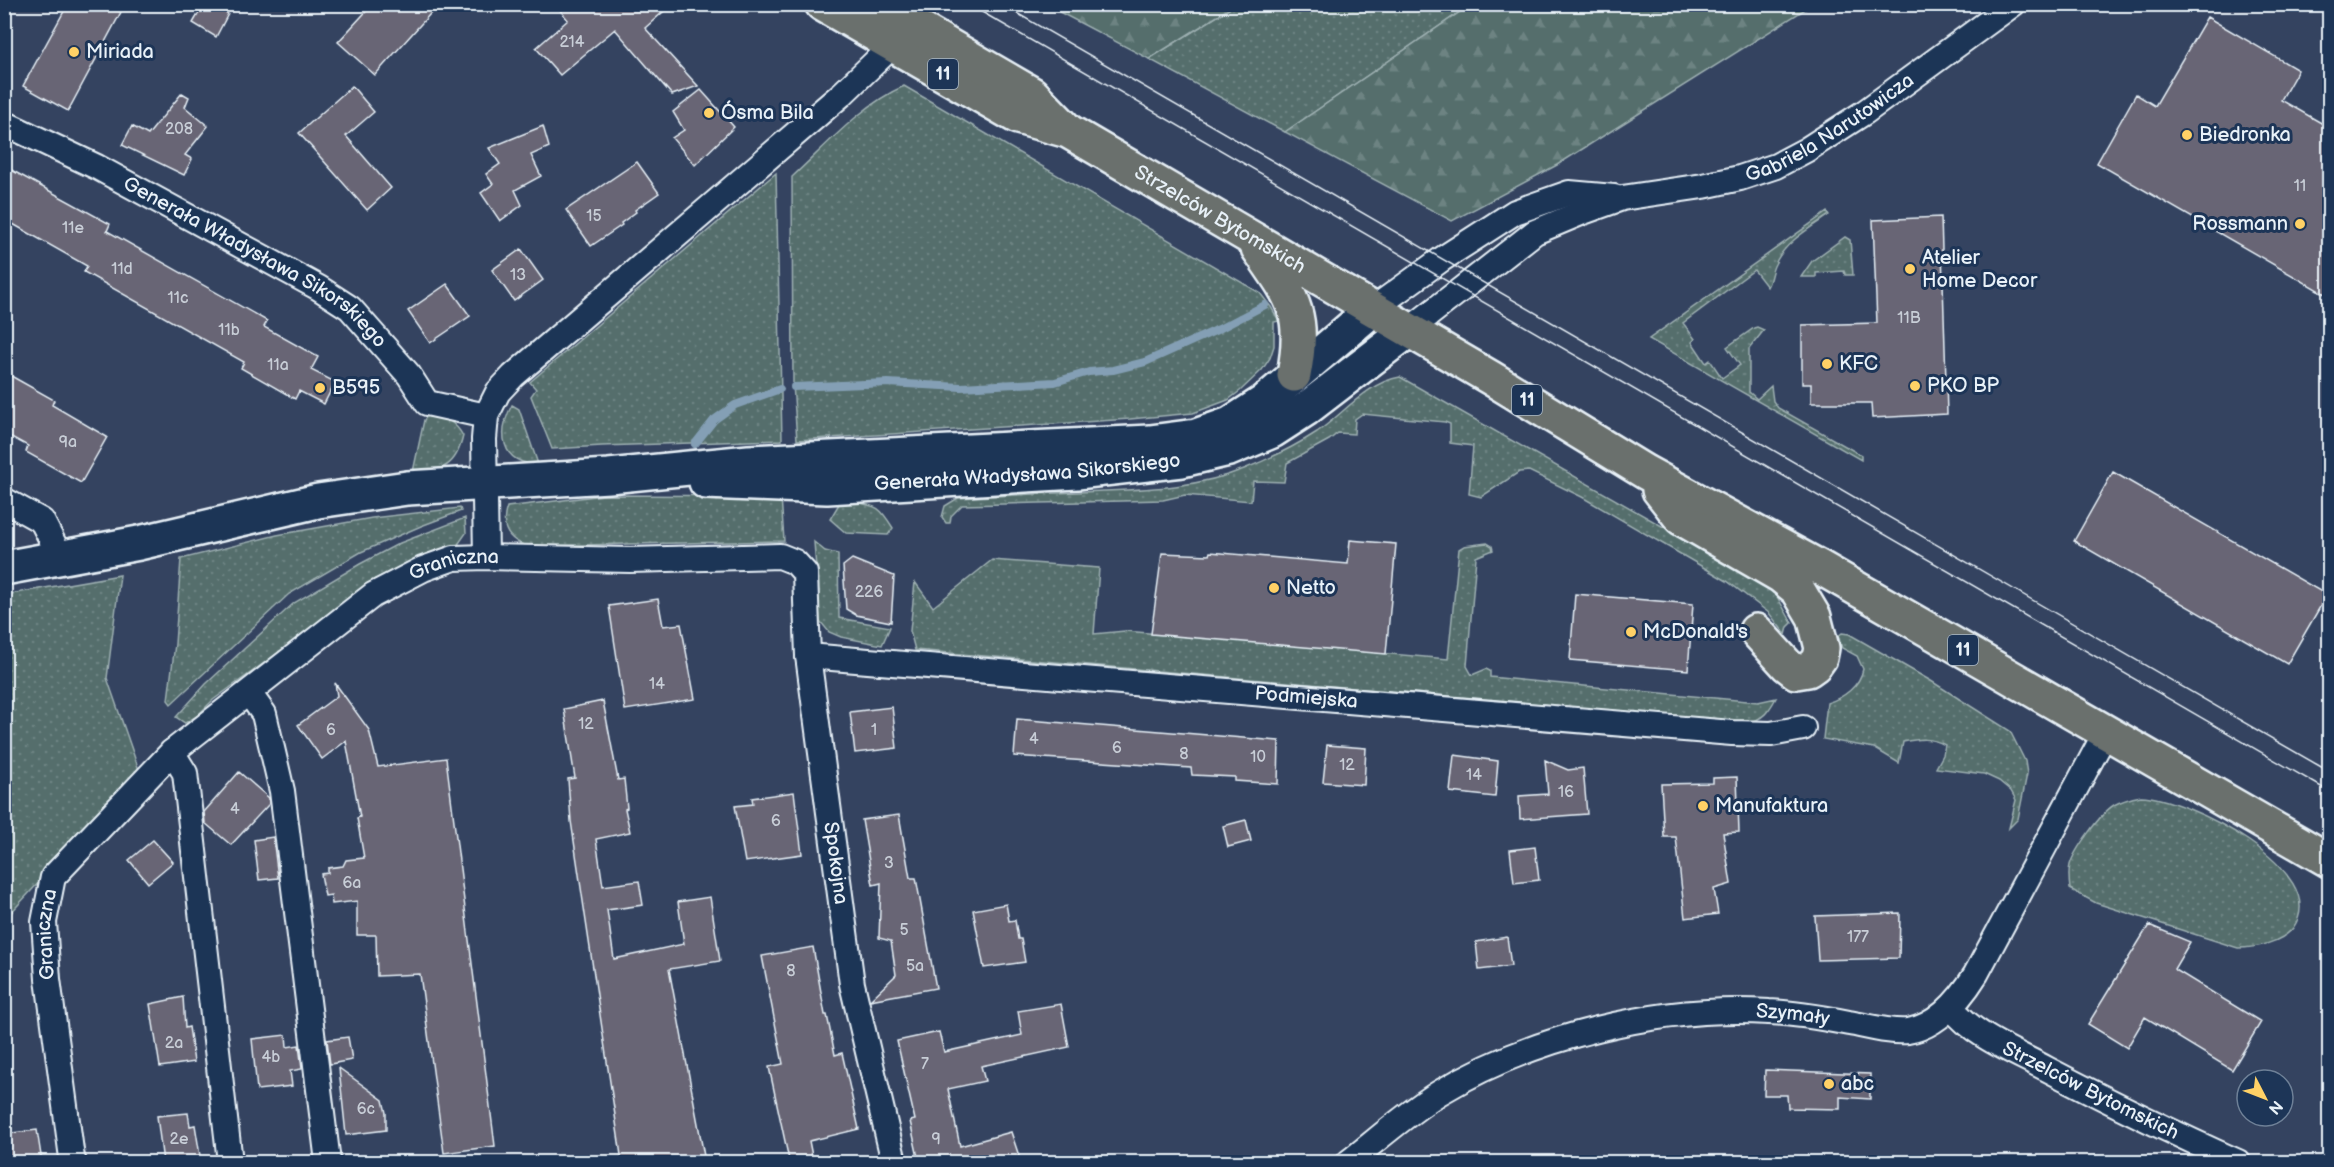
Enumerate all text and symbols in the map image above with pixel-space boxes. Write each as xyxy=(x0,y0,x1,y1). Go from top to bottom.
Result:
house number: 214 xyxy=(559,33,585,52)
place label: Miriada xyxy=(86,40,154,64)
marker: Miriada xyxy=(67,45,81,59)
road number: 11 xyxy=(928,59,958,89)
street label: Gabriela Narutowicza xyxy=(1742,68,1919,187)
place label: Ósma Bila xyxy=(721,100,814,125)
marker: Ósma Bila xyxy=(702,106,716,120)
house number: 208 xyxy=(165,120,193,139)
place label: Biedronka xyxy=(2199,123,2291,147)
marker: Biedronka xyxy=(2180,128,2194,142)
street label: Strzelców Bytomskich xyxy=(1130,160,1310,279)
street label: Generała Władysława Sikorskiego xyxy=(119,172,391,353)
house number: 11 xyxy=(2294,177,2306,196)
house number: 15 xyxy=(586,207,602,226)
place label: Rossmann xyxy=(2192,212,2288,236)
marker: Rossmann xyxy=(2293,217,2307,231)
house number: 11e xyxy=(62,219,84,238)
place label: Atelier Home Decor xyxy=(1922,246,2038,293)
house number: 11d xyxy=(111,260,133,279)
marker: Atelier Home Decor xyxy=(1903,262,1917,276)
house number: 13 xyxy=(510,266,526,285)
house number: 11c xyxy=(168,289,188,308)
house number: 11B xyxy=(1897,309,1921,328)
house number: 11b xyxy=(218,321,240,340)
place label: KFC xyxy=(1839,352,1878,376)
house number: 11a xyxy=(267,356,289,375)
marker: KFC xyxy=(1820,357,1834,371)
place label: PKO BP xyxy=(1927,374,2000,398)
place label: B595 xyxy=(332,376,380,400)
marker: PKO BP xyxy=(1908,379,1922,393)
marker: B595 xyxy=(313,381,327,395)
road number: 11 xyxy=(1512,385,1542,415)
house number: 9a xyxy=(59,433,77,452)
street label: Generała Władysława Sikorskiego xyxy=(873,448,1182,496)
street label: Graniczna xyxy=(405,545,499,586)
place label: Netto xyxy=(1286,576,1336,600)
marker: Netto xyxy=(1267,581,1281,595)
house number: 226 xyxy=(855,583,884,602)
place label: McDonald's xyxy=(1643,620,1748,644)
marker: McDonald's xyxy=(1624,625,1638,639)
road number: 11 xyxy=(1948,635,1978,665)
house number: 14 xyxy=(649,675,665,694)
street label: Podmiejska xyxy=(1254,681,1359,714)
house number: 12 xyxy=(578,715,594,734)
house number: 6 xyxy=(326,721,336,740)
house number: 1 xyxy=(871,721,877,740)
house number: 4 xyxy=(1029,730,1039,749)
house number: 6 xyxy=(1112,739,1122,758)
house number: 8 xyxy=(1179,745,1189,764)
house number: 10 xyxy=(1250,748,1266,767)
house number: 12 xyxy=(1339,756,1355,775)
house number: 14 xyxy=(1466,766,1482,785)
house number: 16 xyxy=(1558,783,1574,802)
place label: Manufaktura xyxy=(1715,794,1828,818)
marker: Manufaktura xyxy=(1696,799,1710,813)
house number: 4 xyxy=(230,800,240,819)
house number: 6 xyxy=(771,812,781,831)
street label: Spokojna xyxy=(818,820,853,906)
house number: 3 xyxy=(884,854,894,873)
house number: 6a xyxy=(343,874,361,893)
street label: Graniczna xyxy=(32,887,62,981)
house number: 5 xyxy=(899,921,909,940)
house number: 177 xyxy=(1847,928,1869,947)
house number: 5a xyxy=(906,957,924,976)
house number: 8 xyxy=(786,962,796,981)
street label: Szymały xyxy=(1756,999,1832,1031)
house number: 2a xyxy=(165,1034,183,1053)
street label: Strzelców Bytomskich xyxy=(1998,1037,2183,1145)
house number: 4b xyxy=(262,1048,280,1067)
house number: 7 xyxy=(921,1055,929,1074)
north arrow xyxy=(2235,1068,2295,1128)
place label: abc xyxy=(1841,1072,1874,1096)
marker: abc xyxy=(1822,1077,1836,1091)
text: N xyxy=(2264,1096,2286,1118)
house number: 6c xyxy=(357,1100,375,1119)
house number: 2e xyxy=(170,1130,189,1149)
house number: 9 xyxy=(931,1130,941,1149)

